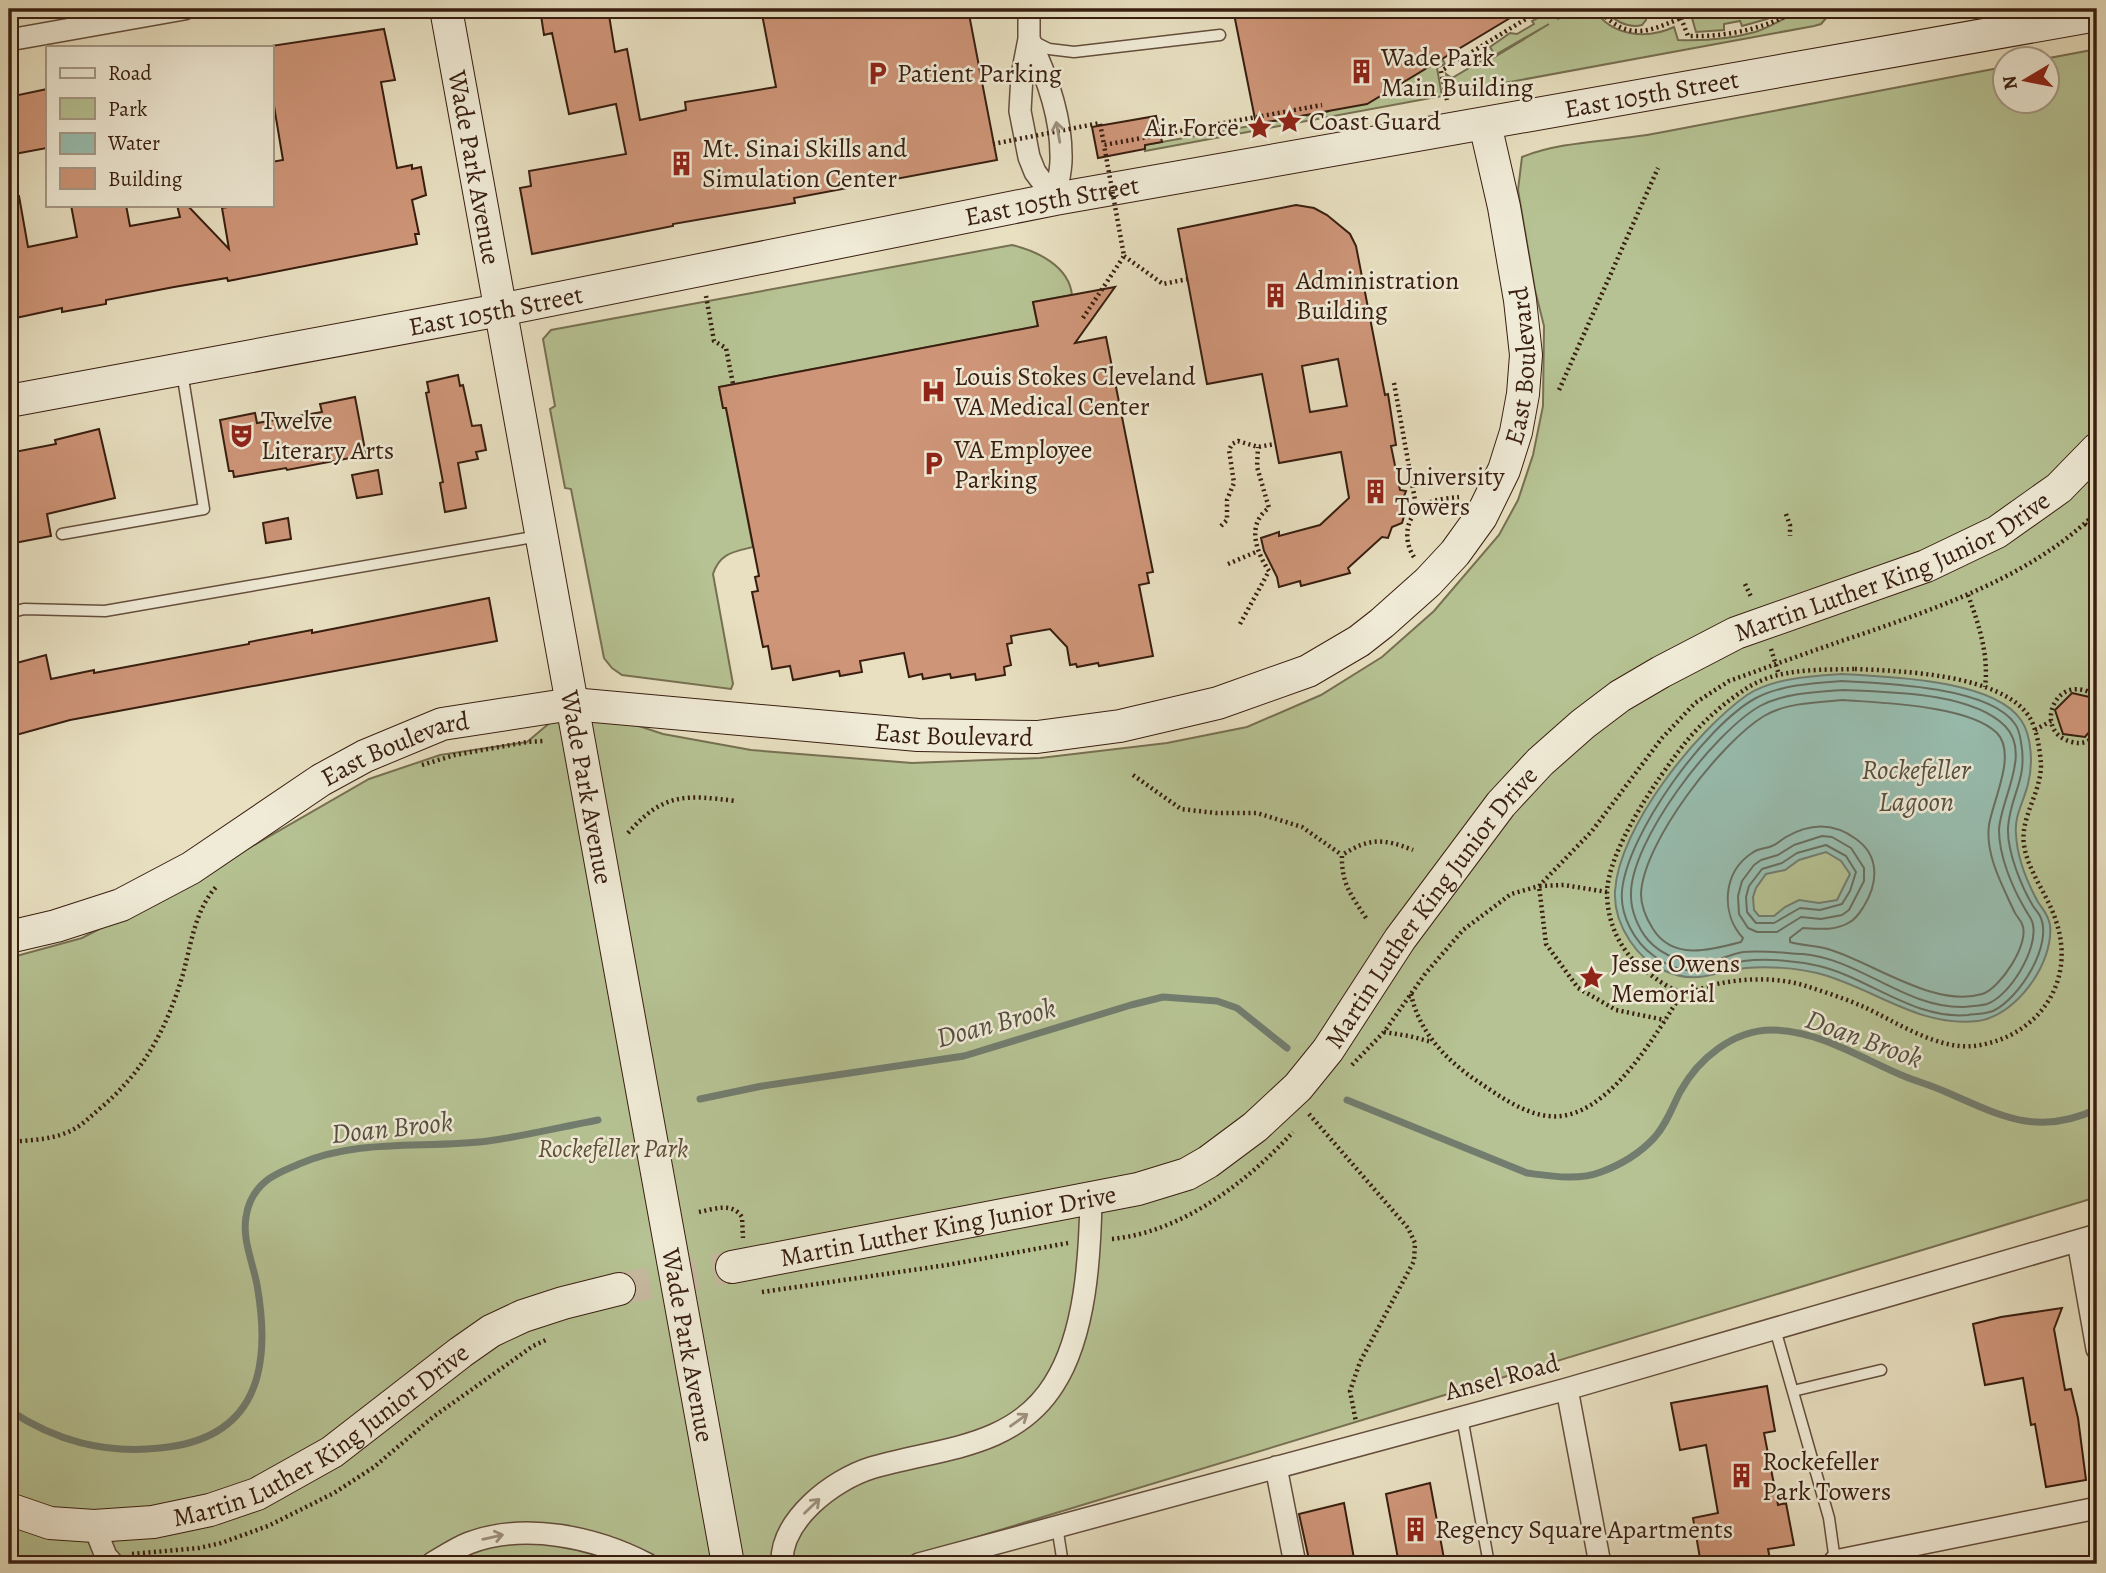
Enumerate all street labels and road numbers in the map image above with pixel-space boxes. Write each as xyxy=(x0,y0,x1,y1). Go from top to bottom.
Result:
street label: East 105th Street xyxy=(1561,61,1742,126)
street label: Wade Park Avenue xyxy=(440,67,509,267)
street label: East 105th Street xyxy=(962,167,1142,234)
street label: East 105th Street xyxy=(406,276,586,344)
street label: East Boulevard xyxy=(1496,284,1544,449)
street label: Martin Luther King Junior Drive xyxy=(1729,483,2057,650)
street label: Wade Park Avenue xyxy=(552,687,622,887)
street label: East Boulevard xyxy=(314,703,471,794)
street label: East Boulevard xyxy=(873,714,1033,754)
street label: Martin Luther King Junior Drive xyxy=(1316,758,1545,1055)
street label: Martin Luther King Junior Drive xyxy=(777,1176,1119,1275)
street label: Wade Park Avenue xyxy=(653,1244,723,1445)
street label: Martin Luther King Junior Drive xyxy=(170,1335,476,1535)
street label: Ansel Road xyxy=(1440,1345,1563,1409)

